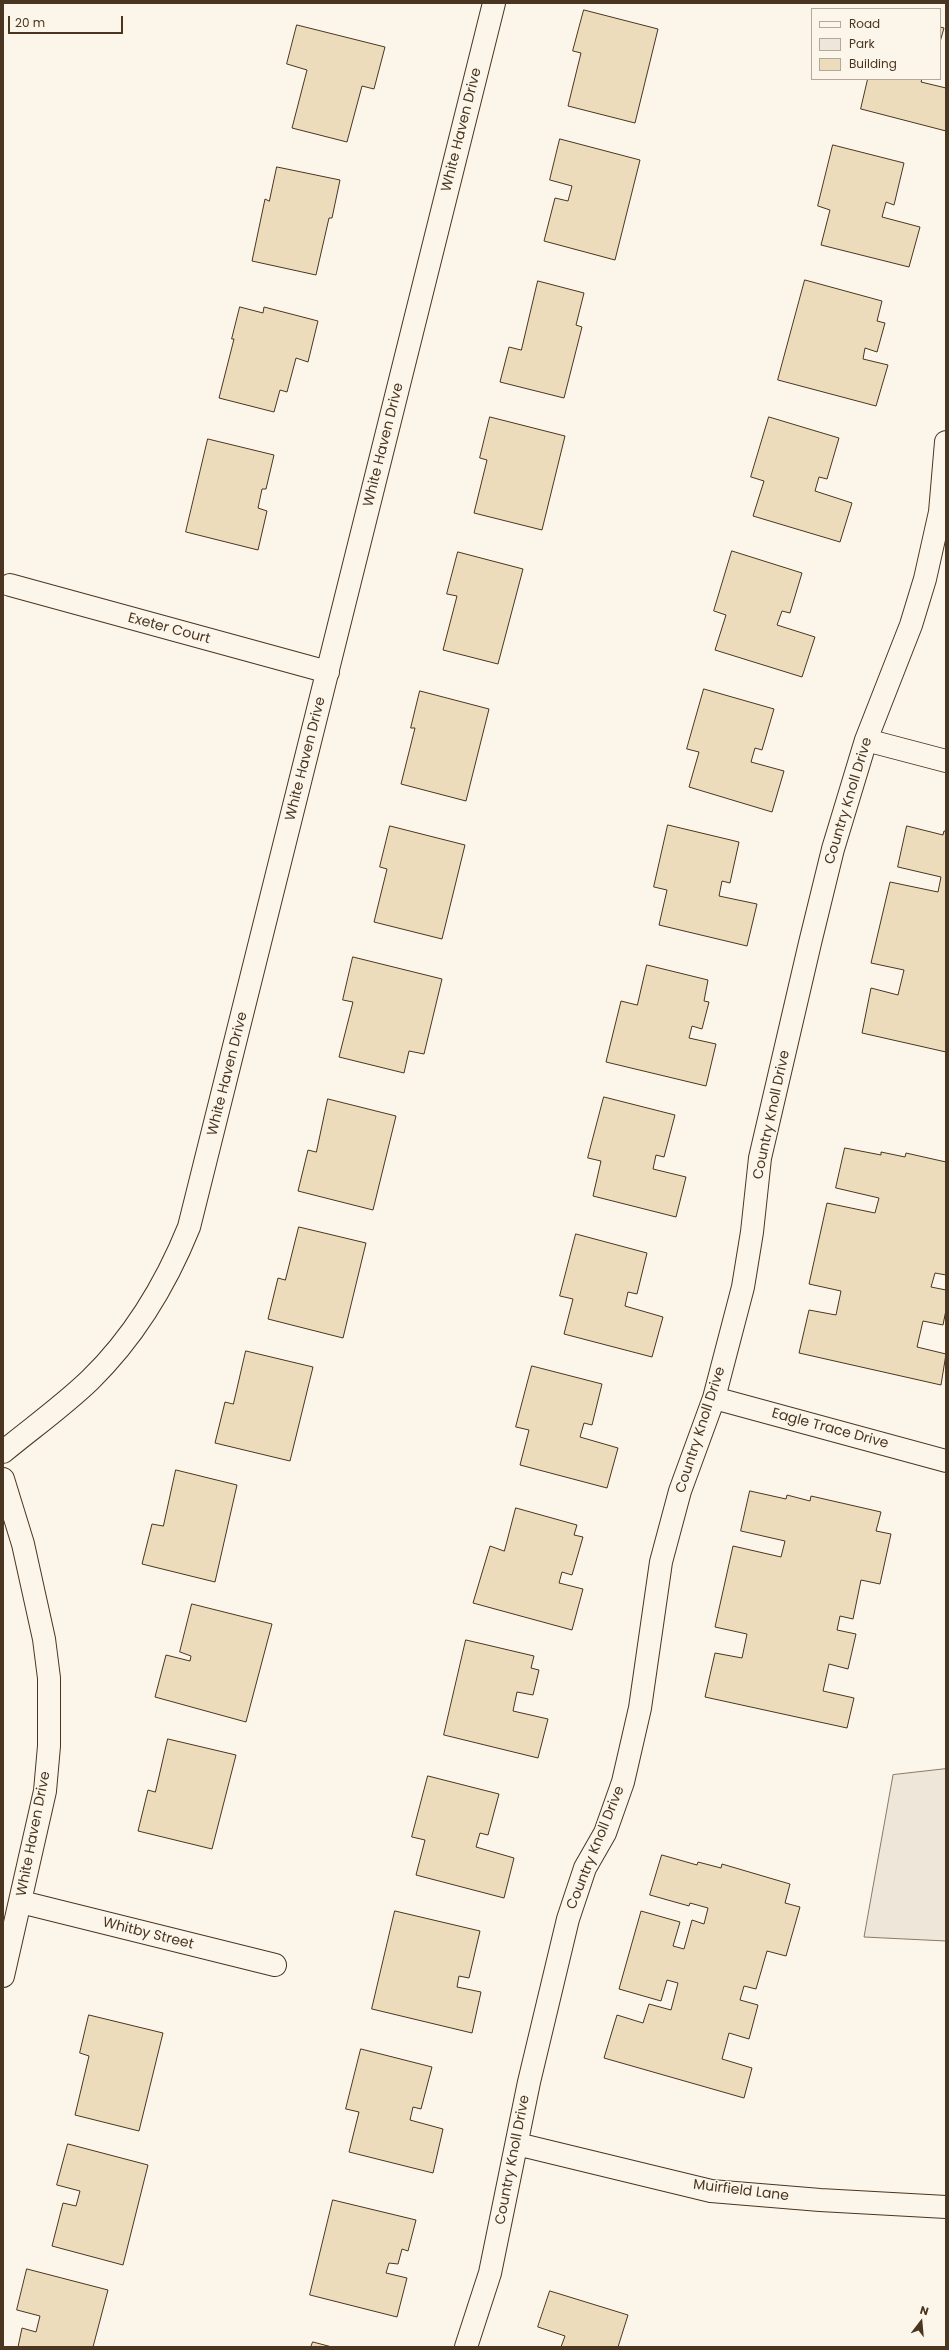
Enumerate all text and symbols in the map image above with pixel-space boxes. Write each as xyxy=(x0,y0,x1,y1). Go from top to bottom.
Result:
scale bar xyxy=(10,8,125,34)
legend xyxy=(811,8,941,80)
text: 20 m xyxy=(15,14,45,31)
text: Road xyxy=(849,15,880,32)
text: Park xyxy=(849,35,875,52)
text: Building xyxy=(849,55,897,72)
street label: White Haven Drive xyxy=(438,66,486,194)
street label: White Haven Drive xyxy=(360,381,408,509)
street label: Exeter Court xyxy=(126,610,212,648)
street label: White Haven Drive xyxy=(282,695,330,823)
street label: Country Knoll Drive xyxy=(822,736,876,866)
street label: White Haven Drive xyxy=(204,1010,252,1138)
street label: Country Knoll Drive xyxy=(750,1049,794,1181)
street label: Country Knoll Drive xyxy=(673,1365,729,1495)
street label: Eagle Trace Drive xyxy=(770,1405,890,1453)
street label: White Haven Drive xyxy=(14,1770,54,1898)
street label: Country Knoll Drive xyxy=(564,1784,628,1912)
street label: Whitby Street xyxy=(101,1915,195,1953)
street label: Country Knoll Drive xyxy=(492,2094,534,2226)
street label: Muirfield Lane xyxy=(692,2177,790,2205)
north arrow xyxy=(901,2302,941,2342)
text: N xyxy=(918,2302,930,2319)

